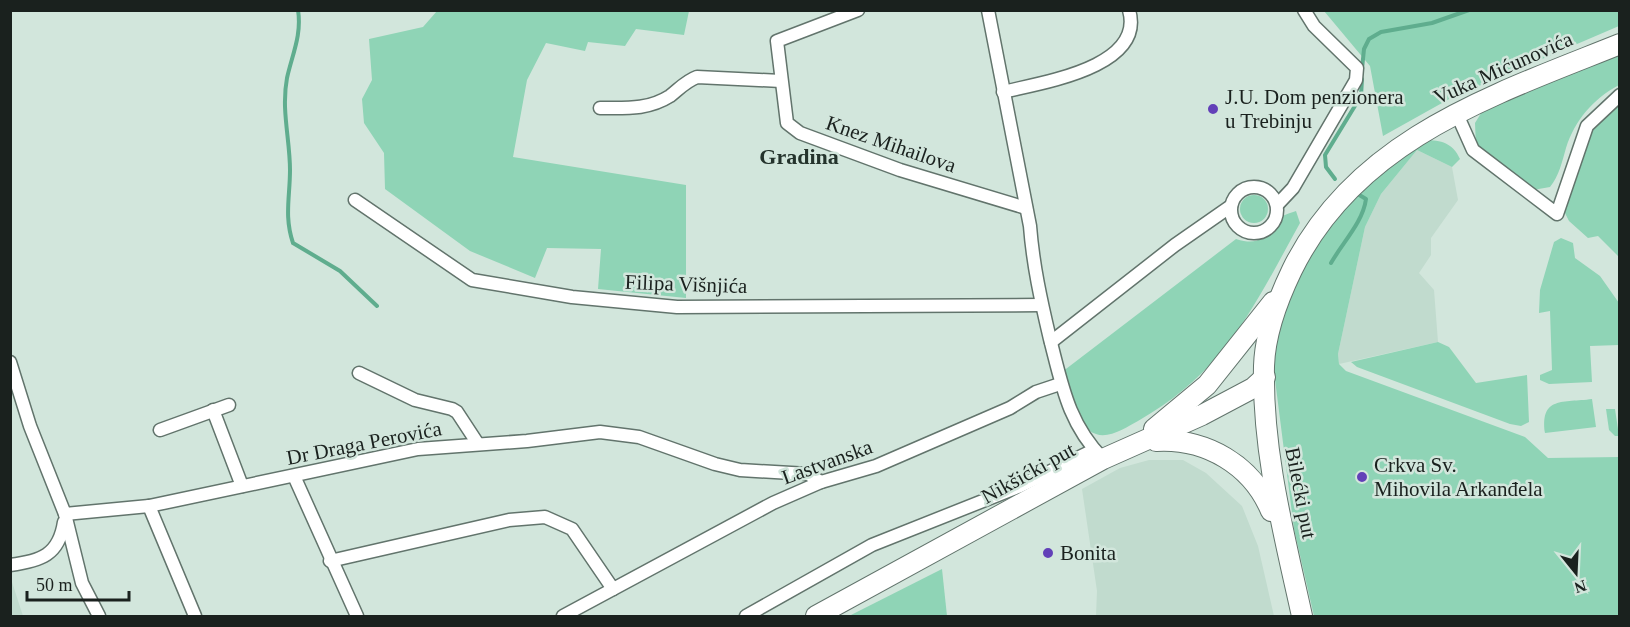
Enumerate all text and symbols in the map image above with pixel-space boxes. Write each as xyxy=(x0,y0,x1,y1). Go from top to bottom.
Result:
street label: Vuka Mićunovića xyxy=(1430,26,1577,109)
place label: J.U. Dom penzionera u Trebinju xyxy=(1225,85,1404,133)
marker: J.U. Dom penzionera u Trebinju xyxy=(1206,102,1220,116)
street label: Knez Mihailova xyxy=(823,111,960,178)
district label: Gradina xyxy=(759,144,839,169)
street label: Filipa Višnjića xyxy=(624,270,748,298)
street label: Dr Draga Perovića xyxy=(284,416,444,470)
street label: Lastvanska xyxy=(779,434,876,489)
street label: Nikšićki put xyxy=(977,437,1079,509)
street label: Bilećki put xyxy=(1280,445,1322,541)
place label: Crkva Sv. Mihovila Arkanđela xyxy=(1374,453,1543,501)
marker: Crkva Sv. Mihovila Arkanđela xyxy=(1355,470,1369,484)
place label: Bonita xyxy=(1060,541,1117,565)
north arrow xyxy=(1546,543,1606,603)
marker: Bonita xyxy=(1041,546,1055,560)
scale bar xyxy=(27,564,129,602)
text: 50 m xyxy=(36,575,73,595)
text: N xyxy=(1572,577,1589,597)

